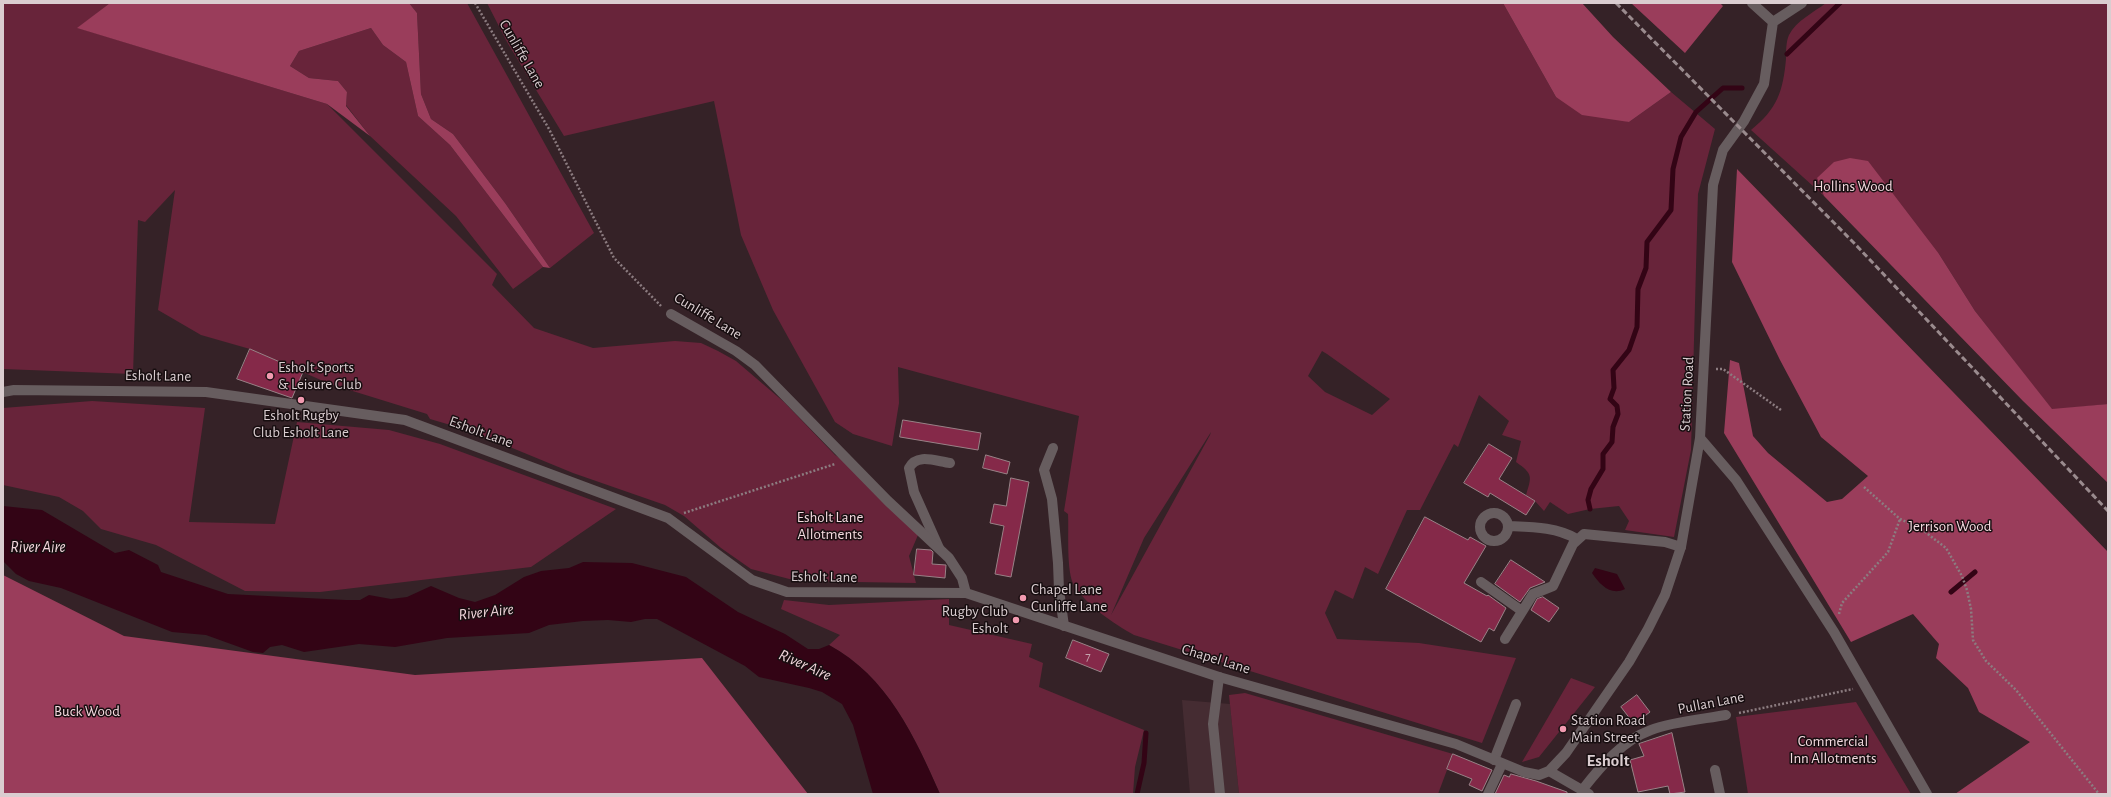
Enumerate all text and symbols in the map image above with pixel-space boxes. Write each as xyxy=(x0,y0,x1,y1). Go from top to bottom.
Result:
street label: Cunliffe Lane xyxy=(495,17,549,91)
park label: Hollins Wood xyxy=(1813,177,1893,195)
street label: Cunliffe Lane xyxy=(671,289,745,343)
street label: Station Road xyxy=(1676,356,1698,432)
place label: Esholt Sports & Leisure Club xyxy=(278,358,362,393)
street label: Esholt Lane xyxy=(125,366,191,386)
marker: Esholt Sports & Leisure Club xyxy=(265,371,275,381)
marker: Esholt Rugby Club Esholt Lane xyxy=(296,395,306,405)
place label: Esholt Rugby Club Esholt Lane xyxy=(253,406,349,441)
street label: Esholt Lane xyxy=(447,412,515,452)
park label: Esholt Lane Allotments xyxy=(797,508,863,543)
park label: Jerrison Wood xyxy=(1909,517,1991,535)
water label: River Aire xyxy=(10,537,66,557)
street label: Esholt Lane xyxy=(791,567,857,587)
place label: Chapel Lane Cunliffe Lane xyxy=(1031,580,1107,615)
marker: Chapel Lane Cunliffe Lane xyxy=(1018,593,1028,603)
water label: River Aire xyxy=(458,600,514,624)
place label: Rugby Club Esholt xyxy=(942,602,1008,637)
marker: Rugby Club Esholt xyxy=(1011,615,1021,625)
street label: Chapel Lane xyxy=(1179,640,1253,678)
water label: River Aire xyxy=(776,645,834,685)
house number: 7 xyxy=(1085,648,1091,664)
street label: Pullan Lane xyxy=(1676,688,1746,718)
park label: Buck Wood xyxy=(54,702,120,720)
place label: Station Road Main Street xyxy=(1571,711,1645,746)
marker: Station Road Main Street xyxy=(1558,724,1568,734)
park label: Commercial Inn Allotments xyxy=(1790,732,1876,767)
district label: Esholt xyxy=(1587,751,1629,771)

